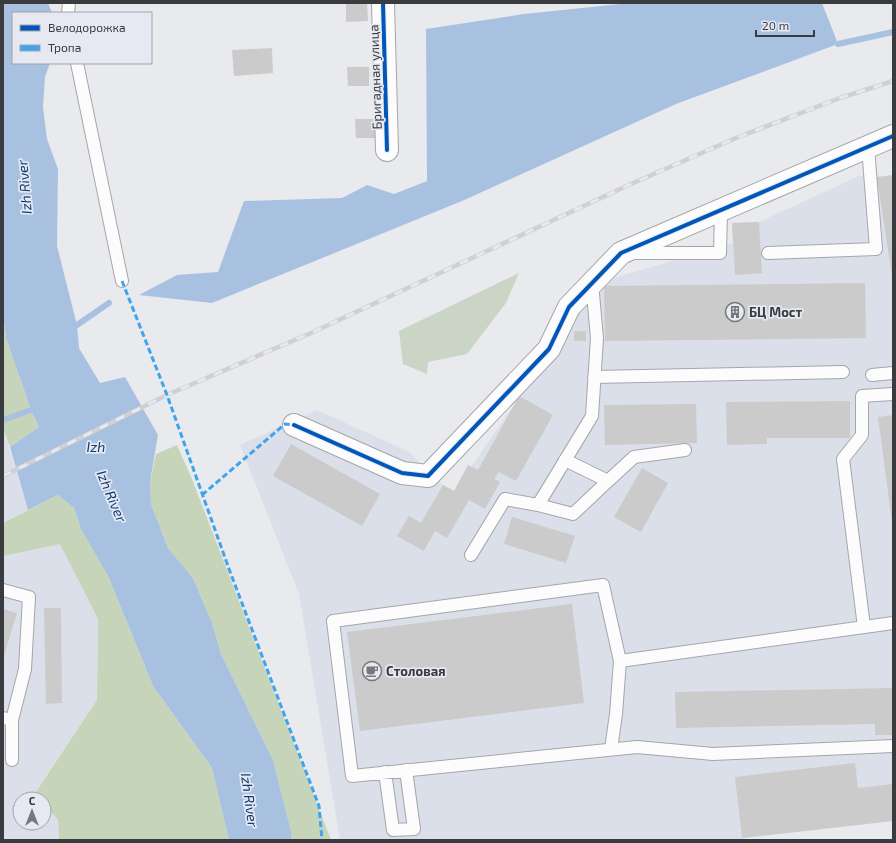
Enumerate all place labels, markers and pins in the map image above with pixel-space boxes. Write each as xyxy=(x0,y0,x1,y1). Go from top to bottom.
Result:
building icon: БЦ Мост xyxy=(724,301,746,323)
place label: БЦ Мост xyxy=(749,304,802,320)
cafe icon: Столовая xyxy=(361,660,383,682)
place label: Столовая xyxy=(386,663,446,679)

